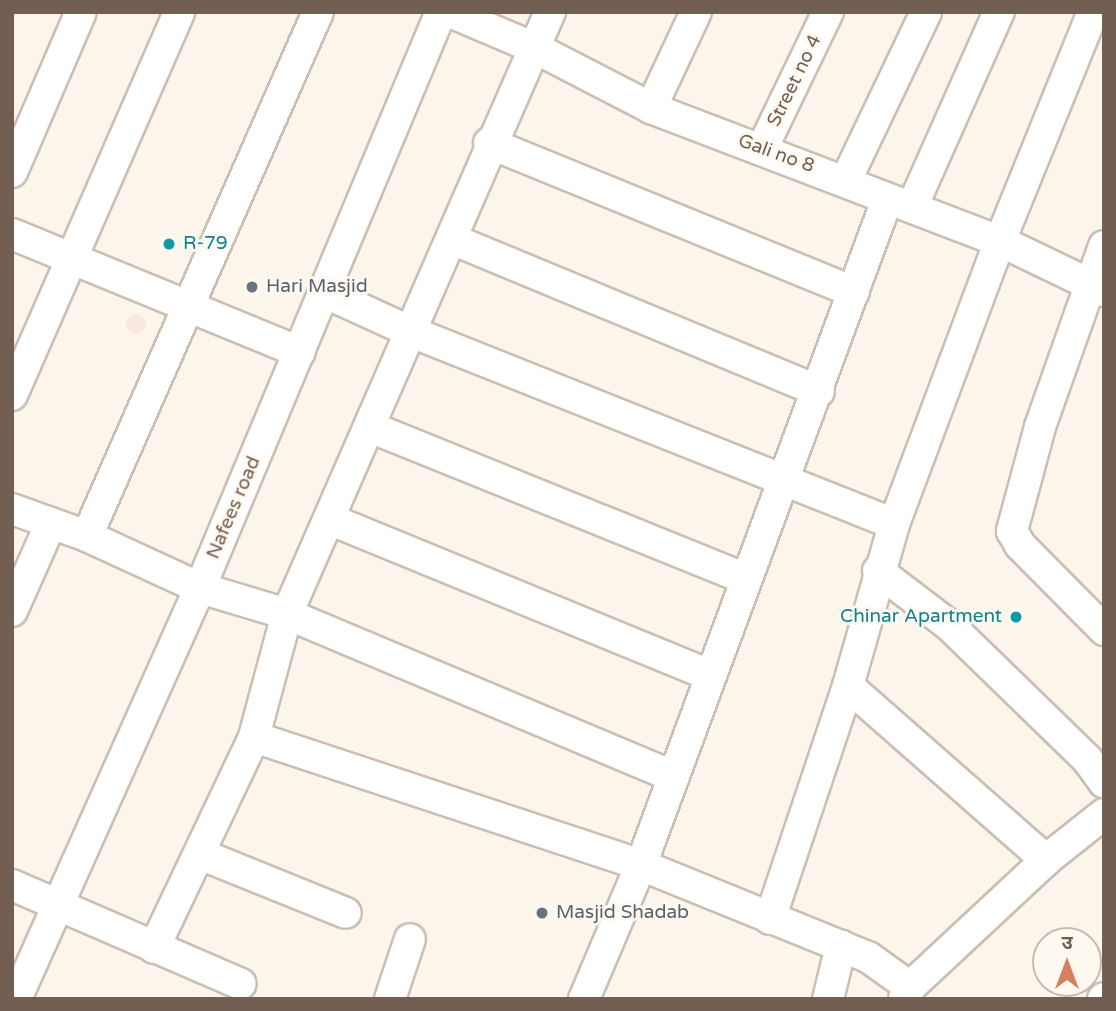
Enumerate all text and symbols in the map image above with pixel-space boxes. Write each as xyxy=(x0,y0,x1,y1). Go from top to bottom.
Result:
street label: Street no 4 xyxy=(763,31,827,131)
street label: Gali no 8 xyxy=(735,130,817,178)
place label: R-79 xyxy=(183,233,228,255)
marker: R-79 xyxy=(161,236,177,252)
place label: Hari Masjid xyxy=(266,276,368,298)
marker: Hari Masjid xyxy=(244,279,260,295)
street label: Nafees road xyxy=(202,453,266,563)
place label: Chinar Apartment xyxy=(840,606,1002,628)
marker: Chinar Apartment xyxy=(1008,609,1024,625)
place label: Masjid Shadab xyxy=(556,902,689,924)
marker: Masjid Shadab xyxy=(534,905,550,921)
north arrow xyxy=(1032,927,1102,997)
text: उ xyxy=(1061,932,1073,954)

